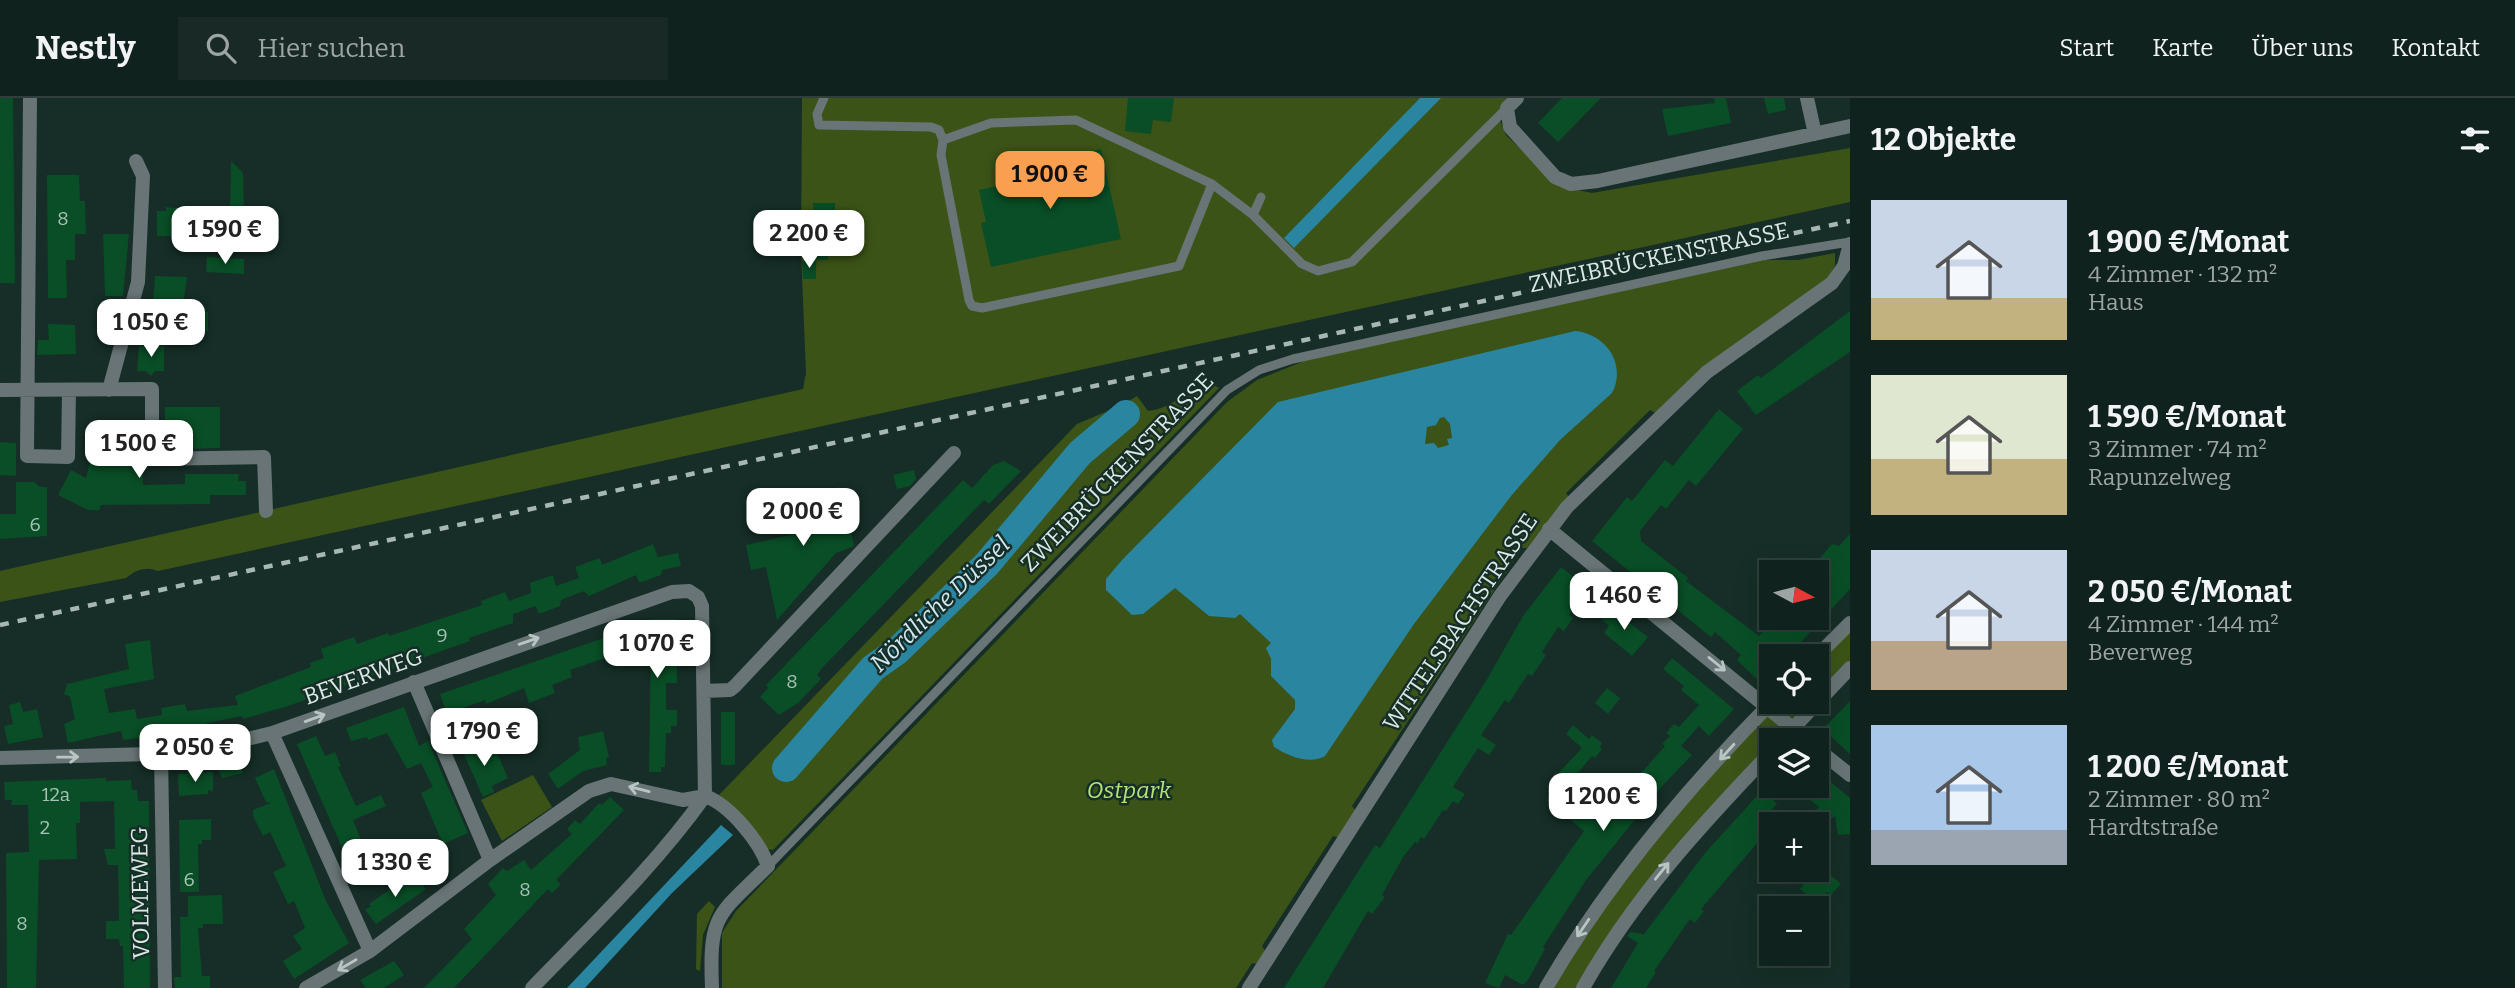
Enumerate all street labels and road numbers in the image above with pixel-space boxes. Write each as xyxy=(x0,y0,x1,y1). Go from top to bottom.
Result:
street label: ZWEIBRÜCKENSTRASSE xyxy=(1526,216,1792,298)
street label: ZWEIBRÜCKENSTRASSE xyxy=(1015,367,1219,577)
street label: WITTELSBACHSTRASSE xyxy=(1377,508,1543,736)
street label: BEVERWEG xyxy=(300,641,427,711)
street label: VOLMEWEG xyxy=(125,827,155,959)

